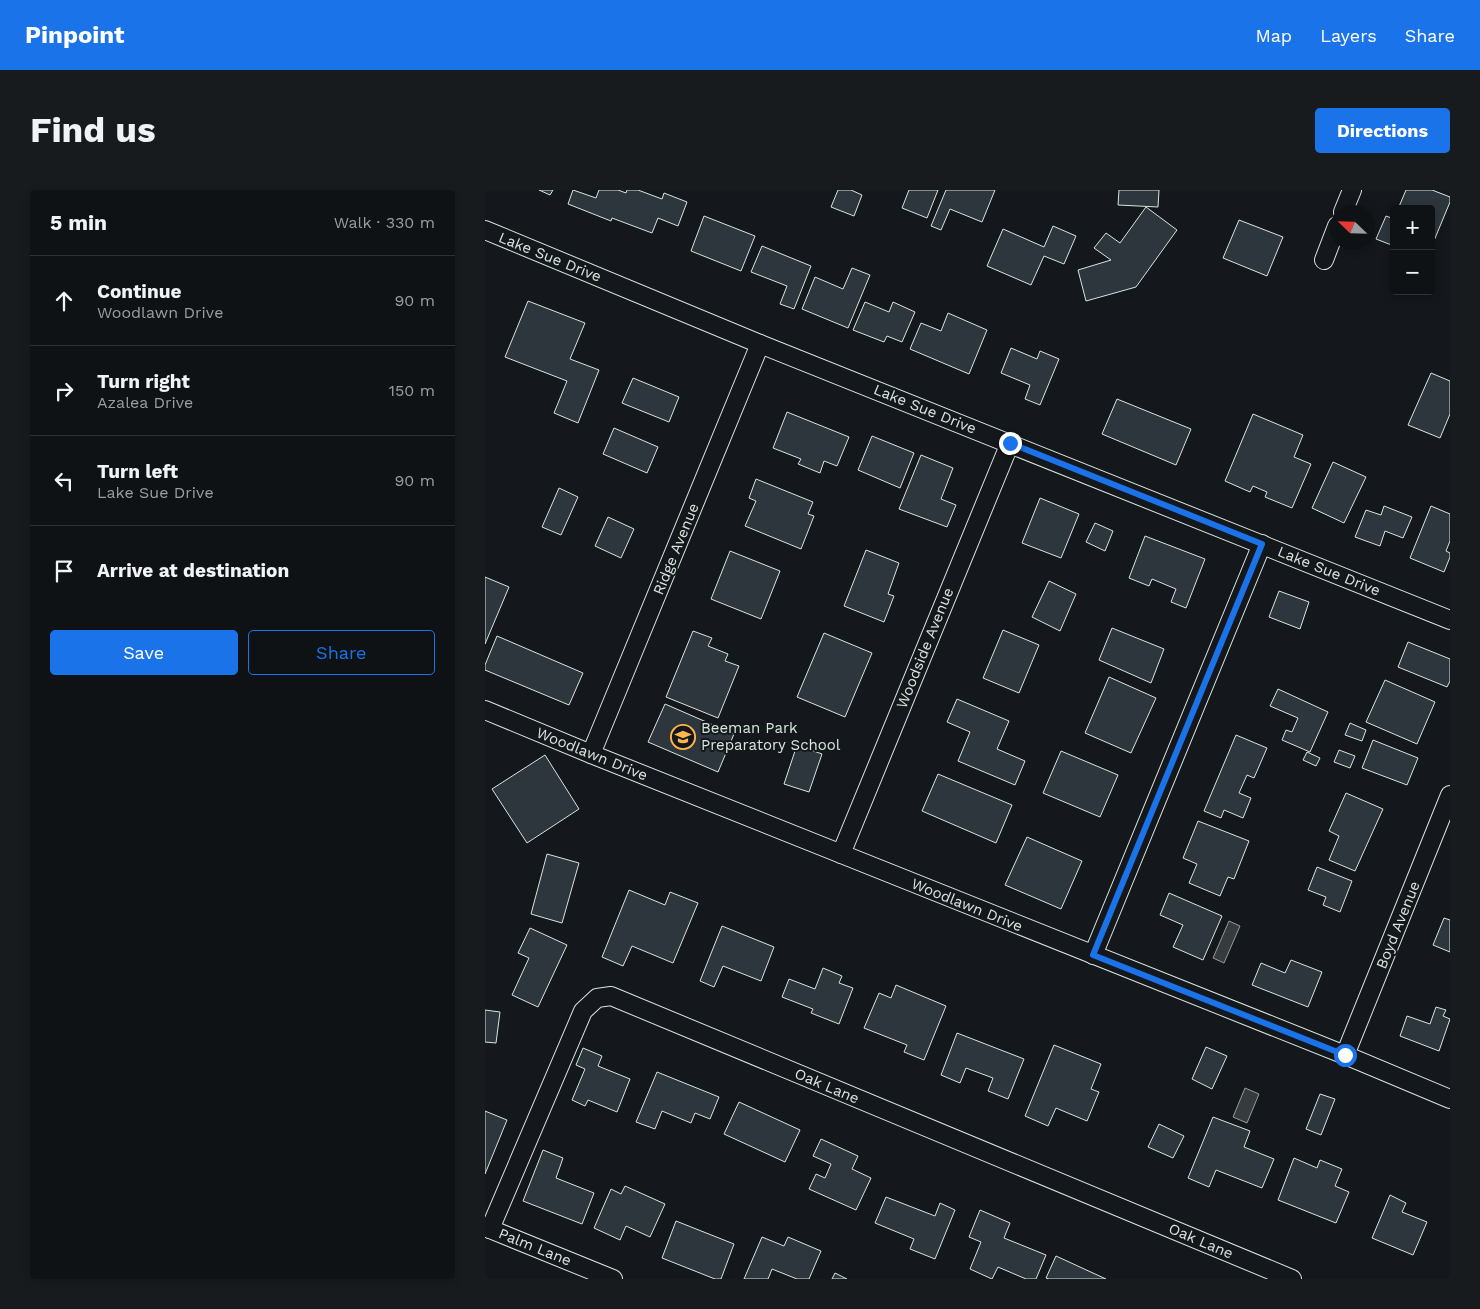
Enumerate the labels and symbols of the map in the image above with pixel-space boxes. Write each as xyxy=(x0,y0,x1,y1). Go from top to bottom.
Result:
north arrow xyxy=(1330,205,1375,250)
street label: Lake Sue Drive xyxy=(496,228,604,286)
street label: Lake Sue Drive xyxy=(871,380,979,438)
route end xyxy=(999,432,1022,455)
street label: Ridge Avenue xyxy=(649,500,703,598)
street label: Lake Sue Drive xyxy=(1275,542,1383,600)
street label: Woodside Avenue xyxy=(893,585,957,711)
place label: Beeman Park Preparatory School xyxy=(701,719,841,754)
street label: Woodlawn Drive xyxy=(534,723,650,785)
school or university icon: Beeman Park Preparatory School xyxy=(670,724,696,750)
street label: Woodlawn Drive xyxy=(909,874,1025,936)
street label: Boyd Avenue xyxy=(1372,878,1424,972)
route start xyxy=(1334,1044,1357,1067)
street label: Oak Lane xyxy=(792,1064,862,1108)
street label: Oak Lane xyxy=(1166,1219,1236,1263)
street label: Palm Lane xyxy=(496,1224,574,1270)

